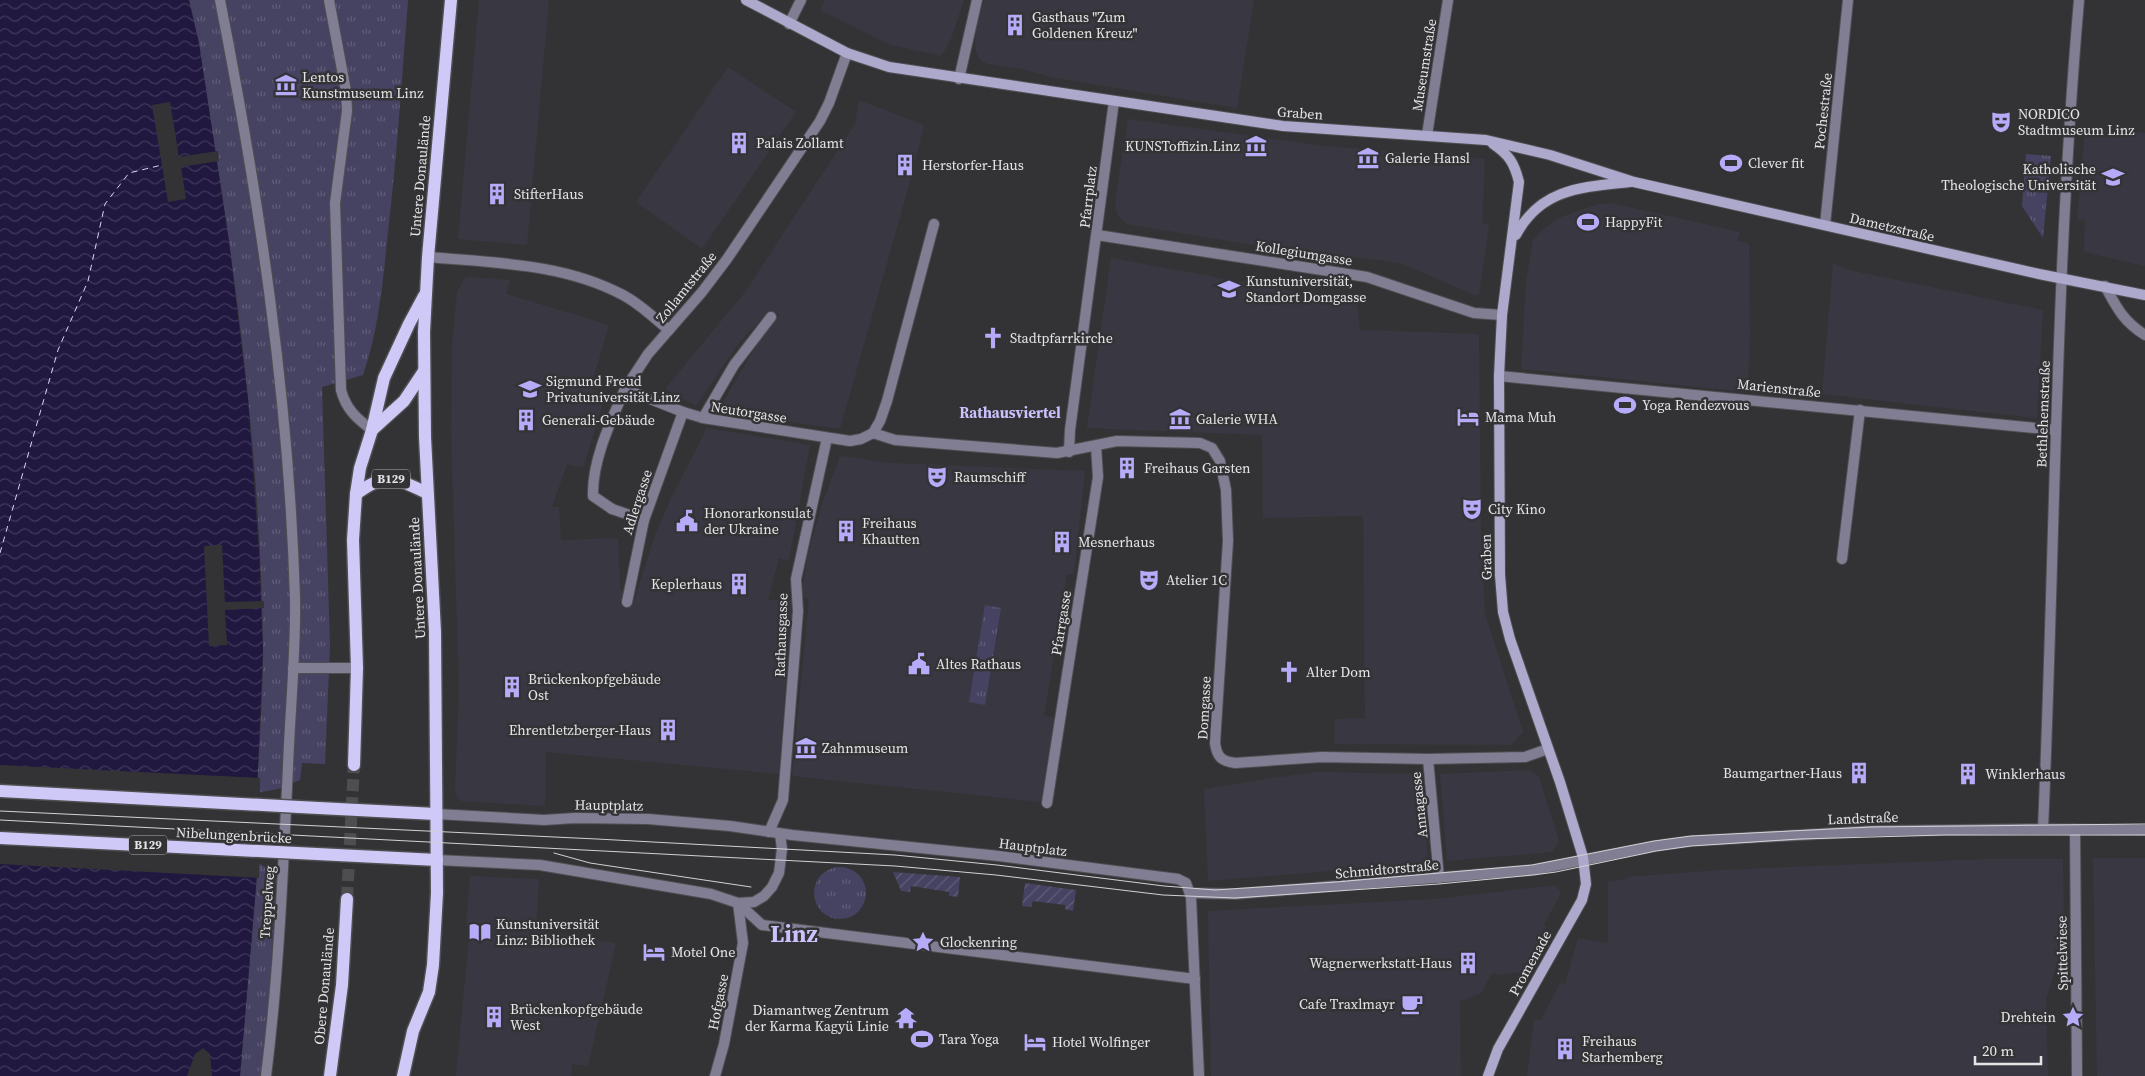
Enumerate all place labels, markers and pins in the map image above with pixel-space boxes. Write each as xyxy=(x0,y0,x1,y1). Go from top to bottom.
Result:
place label: Gasthaus "Zum Goldenen Kreuz" xyxy=(1032,7,1138,43)
building icon: Gasthaus "Zum Goldenen Kreuz" xyxy=(1002,12,1028,38)
place label: Lentos Kunstmuseum Linz xyxy=(302,67,424,103)
museum icon: Lentos Kunstmuseum Linz xyxy=(273,72,299,98)
place label: NORDICO Stadtmuseum Linz xyxy=(2018,104,2135,140)
theatre icon: NORDICO Stadtmuseum Linz xyxy=(1988,109,2014,135)
building icon: Palais Zollamt xyxy=(726,130,752,156)
place label: Palais Zollamt xyxy=(756,133,844,153)
museum icon: KUNSToffizin.Linz xyxy=(1243,133,1269,159)
place label: KUNSToffizin.Linz xyxy=(1125,136,1241,156)
museum icon: Galerie Hansl xyxy=(1355,145,1381,171)
place label: Galerie Hansl xyxy=(1385,148,1470,168)
sports icon: Clever fit xyxy=(1718,150,1744,176)
building icon: Herstorfer-Haus xyxy=(892,152,918,178)
place label: Clever fit xyxy=(1748,153,1805,173)
place label: Herstorfer-Haus xyxy=(922,155,1024,175)
place label: Katholische Theologische Universität xyxy=(1941,159,2096,195)
school or university icon: Katholische Theologische Universität xyxy=(2100,164,2126,190)
building icon: StifterHaus xyxy=(484,181,510,207)
place label: StifterHaus xyxy=(514,184,584,204)
sports icon: HappyFit xyxy=(1575,209,1601,235)
place label: HappyFit xyxy=(1605,212,1663,232)
place label: Kunstuniversität, Standort Domgasse xyxy=(1246,271,1366,307)
school or university icon: Kunstuniversität, Standort Domgasse xyxy=(1216,276,1242,302)
church icon: Stadtpfarrkirche xyxy=(980,325,1006,351)
place label: Stadtpfarrkirche xyxy=(1010,328,1113,348)
place label: Sigmund Freud Privatuniversität Linz xyxy=(546,371,681,407)
school or university icon: Sigmund Freud Privatuniversität Linz xyxy=(517,376,543,402)
sports icon: Yoga Rendezvous xyxy=(1612,392,1638,418)
place label: Yoga Rendezvous xyxy=(1642,395,1749,415)
hotel icon: Mama Muh xyxy=(1455,404,1481,430)
museum icon: Galerie WHA xyxy=(1167,406,1193,432)
building icon: Generali-Gebäude xyxy=(513,407,539,433)
place label: Mama Muh xyxy=(1485,407,1556,427)
place label: Galerie WHA xyxy=(1196,409,1279,429)
place label: Generali-Gebäude xyxy=(542,410,655,430)
building icon: Freihaus Garsten xyxy=(1114,455,1140,481)
place label: Freihaus Garsten xyxy=(1144,458,1251,478)
theatre icon: Raumschiff xyxy=(924,464,950,490)
place label: Raumschiff xyxy=(954,467,1027,487)
theatre icon: City Kino xyxy=(1459,496,1485,522)
place label: City Kino xyxy=(1488,499,1546,519)
place label: Honorarkonsulat der Ukraine xyxy=(704,503,811,539)
public building icon: Honorarkonsulat der Ukraine xyxy=(674,508,700,534)
place label: Freihaus Khautten xyxy=(862,513,920,549)
building icon: Freihaus Khautten xyxy=(833,518,859,544)
building icon: Mesnerhaus xyxy=(1049,529,1075,555)
place label: Mesnerhaus xyxy=(1078,532,1155,552)
theatre icon: Atelier 1C xyxy=(1136,567,1162,593)
place label: Atelier 1C xyxy=(1166,570,1227,590)
building icon: Keplerhaus xyxy=(726,571,752,597)
place label: Keplerhaus xyxy=(651,574,722,594)
public building icon: Altes Rathaus xyxy=(906,651,932,677)
place label: Altes Rathaus xyxy=(936,654,1021,674)
church icon: Alter Dom xyxy=(1276,659,1302,685)
place label: Alter Dom xyxy=(1306,662,1371,682)
place label: Brückenkopfgebäude Ost xyxy=(528,669,661,705)
building icon: Brückenkopfgebäude Ost xyxy=(499,674,525,700)
building icon: Ehrentletzberger-Haus xyxy=(655,717,681,743)
place label: Ehrentletzberger-Haus xyxy=(509,720,651,740)
museum icon: Zahnmuseum xyxy=(793,735,819,761)
place label: Zahnmuseum xyxy=(822,738,909,758)
building icon: Baumgartner-Haus xyxy=(1846,760,1872,786)
building icon: Winklerhaus xyxy=(1955,761,1981,787)
place label: Baumgartner-Haus xyxy=(1723,763,1842,783)
place label: Winklerhaus xyxy=(1985,764,2065,784)
place label: Kunstuniversität Linz: Bibliothek xyxy=(496,914,600,950)
library icon: Kunstuniversität Linz: Bibliothek xyxy=(467,919,493,945)
place icon: Glockenring xyxy=(910,929,936,955)
place label: Glockenring xyxy=(940,932,1017,952)
hotel icon: Motel One xyxy=(641,939,667,965)
place label: Motel One xyxy=(671,942,735,962)
building icon: Wagnerwerkstatt-Haus xyxy=(1455,950,1481,976)
place label: Wagnerwerkstatt-Haus xyxy=(1309,953,1452,973)
cafe icon: Cafe Traxlmayr xyxy=(1399,991,1425,1017)
place label: Cafe Traxlmayr xyxy=(1299,994,1395,1014)
place label: Brückenkopfgebäude West xyxy=(510,999,643,1035)
place label: Diamantweg Zentrum der Karma Kagyü Linie xyxy=(745,1000,889,1036)
building icon: Brückenkopfgebäude West xyxy=(481,1004,507,1030)
place icon: Drehtein xyxy=(2060,1004,2086,1030)
temple icon: Diamantweg Zentrum der Karma Kagyü Linie xyxy=(893,1005,919,1031)
place label: Drehtein xyxy=(2001,1007,2057,1027)
sports icon: Tara Yoga xyxy=(909,1026,935,1052)
place label: Tara Yoga xyxy=(939,1029,1000,1049)
hotel icon: Hotel Wolfinger xyxy=(1022,1029,1048,1055)
place label: Freihaus Starhemberg xyxy=(1582,1031,1663,1067)
place label: Hotel Wolfinger xyxy=(1052,1032,1150,1052)
building icon: Freihaus Starhemberg xyxy=(1552,1036,1578,1062)

